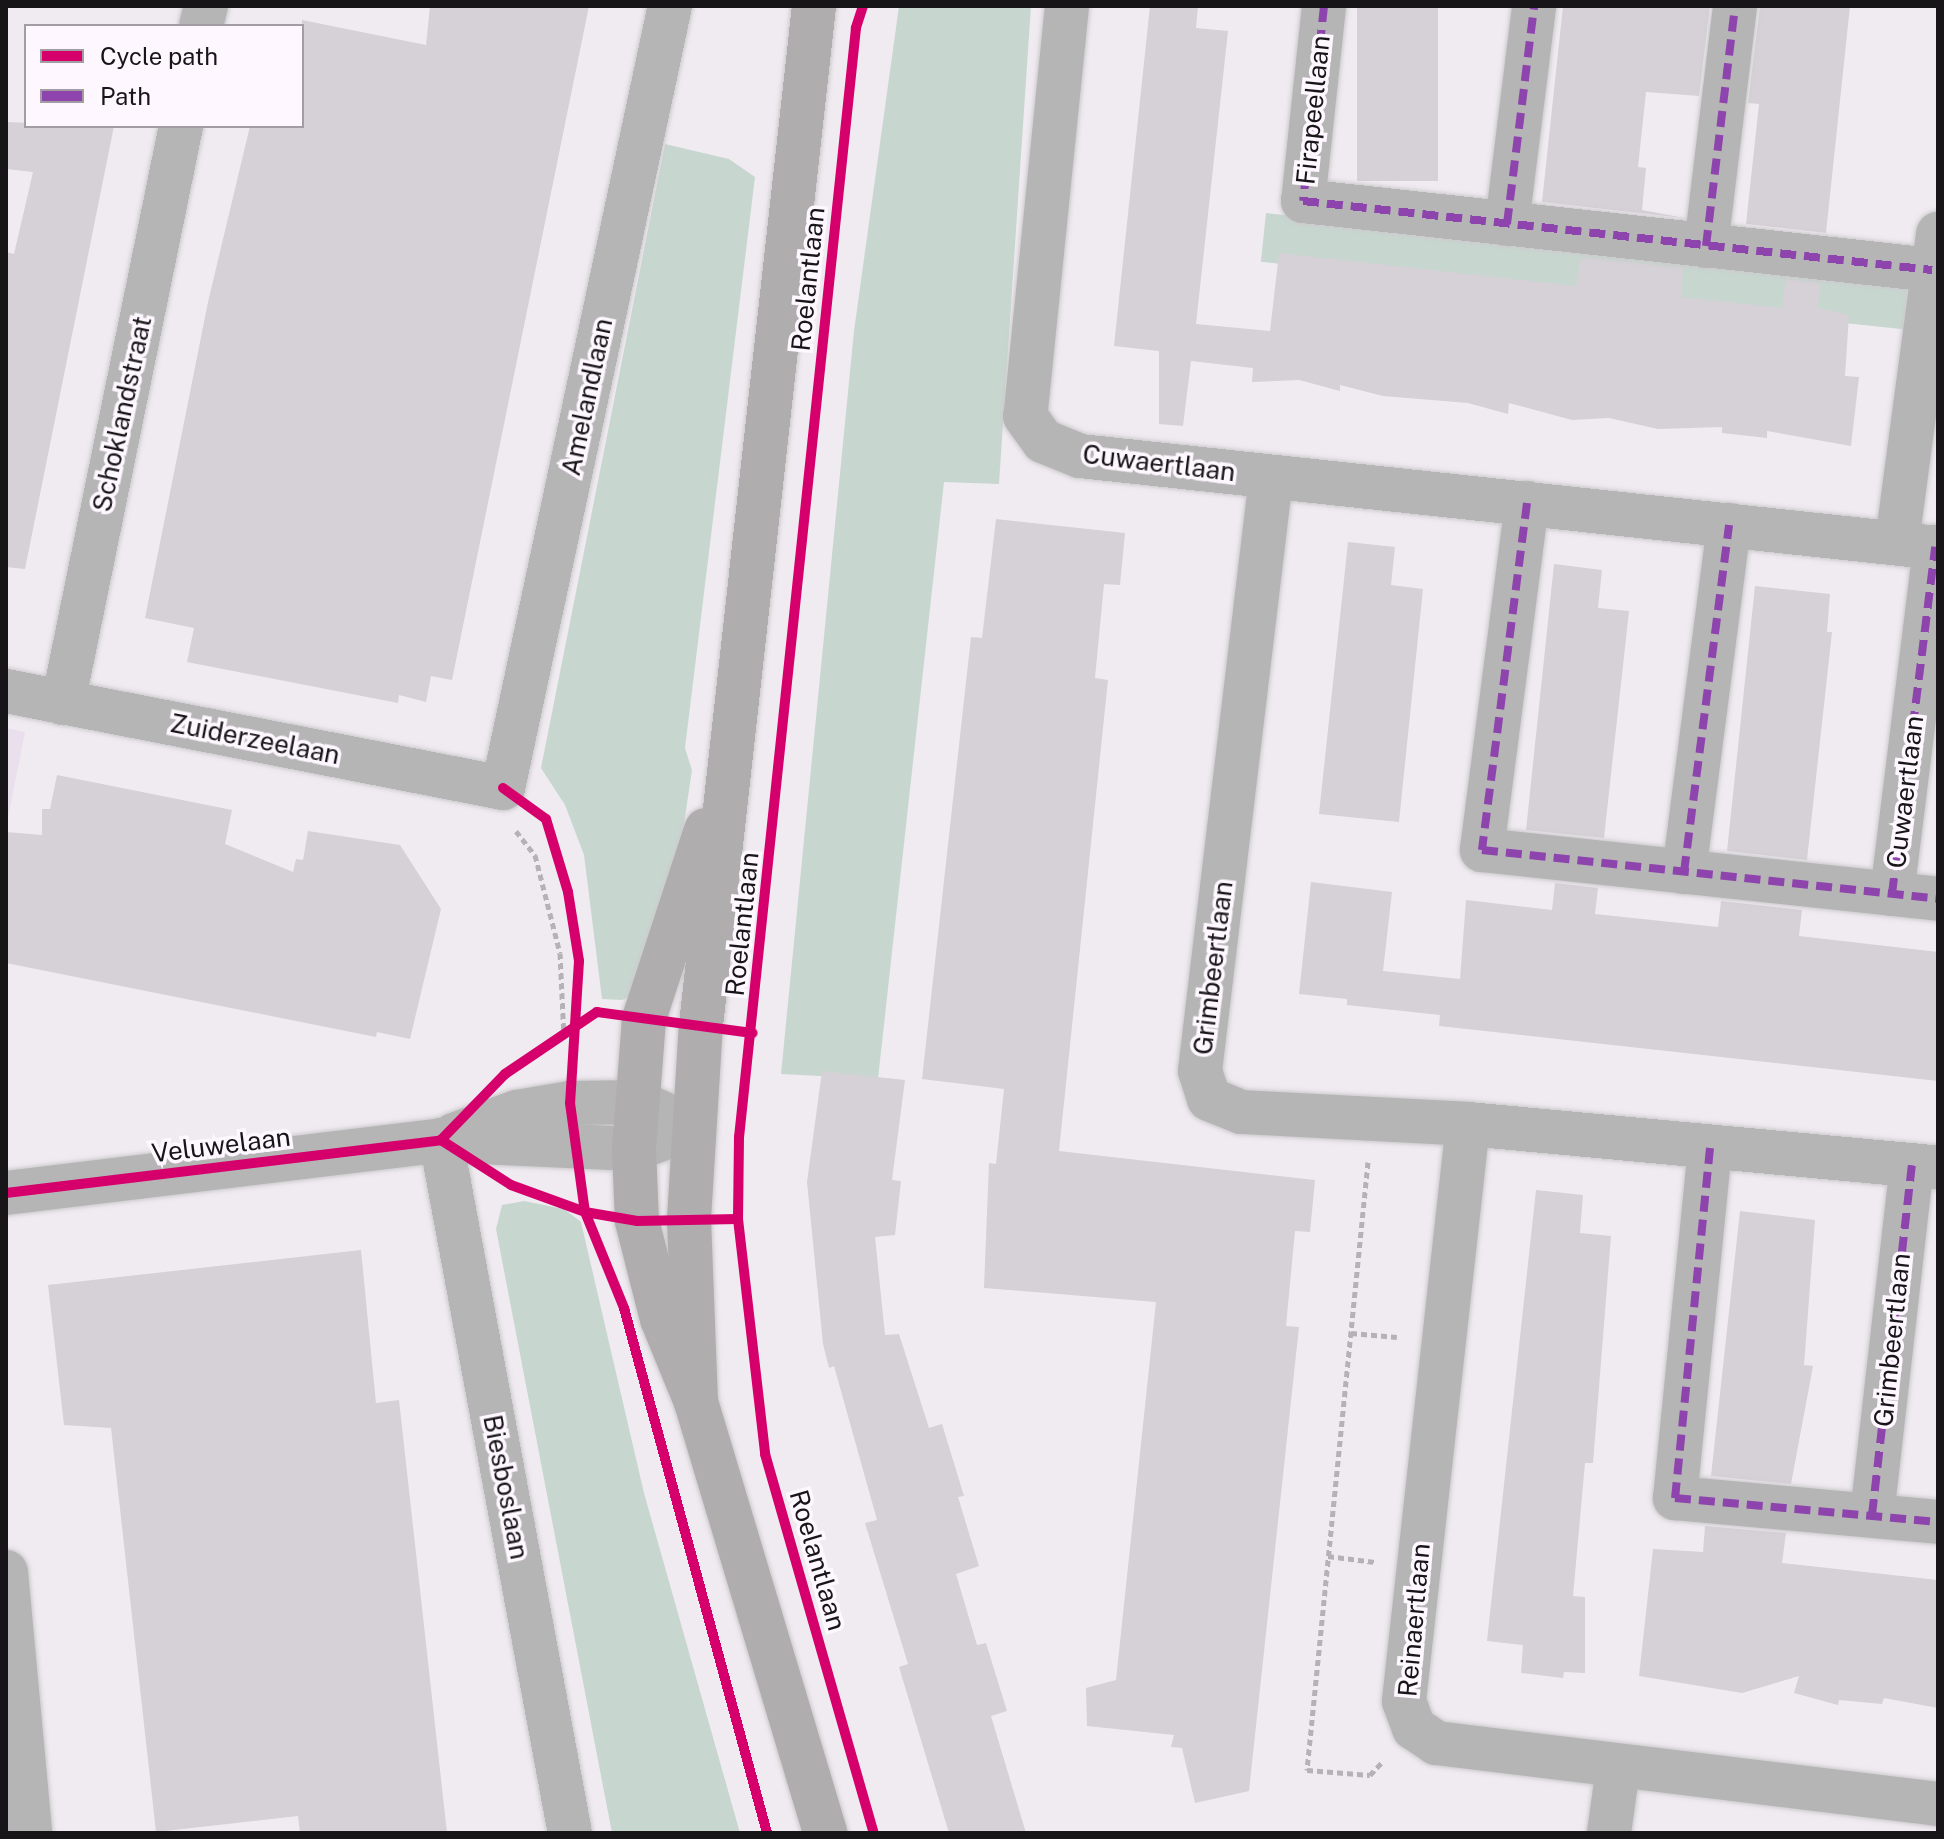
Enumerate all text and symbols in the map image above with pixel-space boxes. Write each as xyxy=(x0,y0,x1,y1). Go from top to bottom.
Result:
legend xyxy=(24,24,304,128)
street label: Firapeellaan xyxy=(1290,34,1336,186)
text: Cycle path xyxy=(100,42,218,70)
text: Path xyxy=(100,82,151,110)
street label: Roelantlaan xyxy=(785,205,831,353)
street label: Schoklandstraat xyxy=(86,313,158,515)
street label: Amelandlaan xyxy=(555,316,619,478)
street label: Cuwaertlaan xyxy=(1081,438,1237,488)
street label: Zuiderzeelaan xyxy=(168,707,342,771)
street label: Cuwaertlaan xyxy=(1880,714,1930,870)
street label: Roelantlaan xyxy=(719,850,765,998)
street label: Grimbeertlaan xyxy=(1187,879,1239,1057)
street label: Veluwelaan xyxy=(150,1121,292,1169)
street label: Grimbeertlaan xyxy=(1867,1252,1917,1428)
street label: Biesboslaan xyxy=(477,1412,535,1562)
street label: Roelantlaan xyxy=(783,1486,853,1634)
street label: Reinaertlaan xyxy=(1392,1542,1436,1698)

